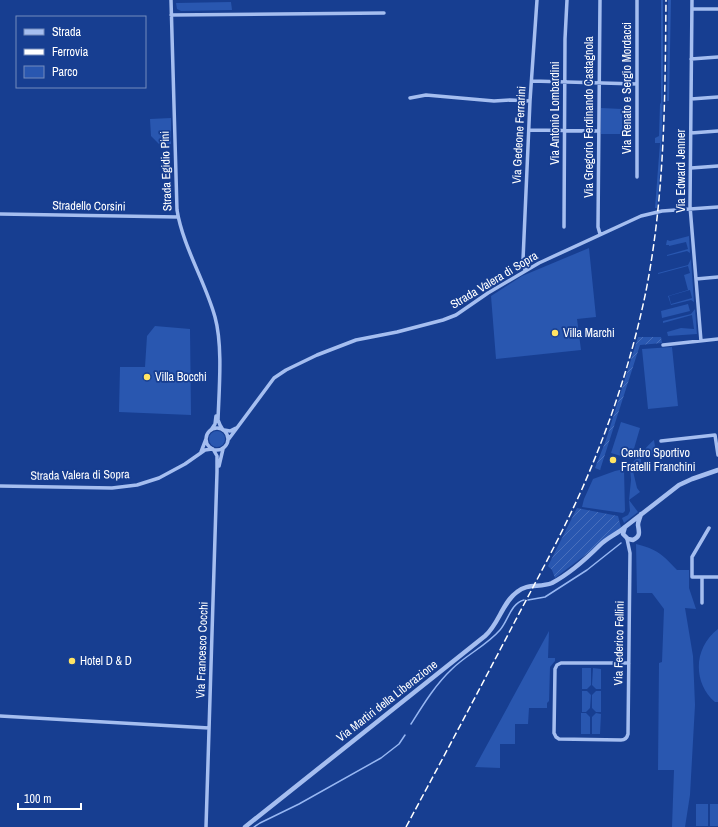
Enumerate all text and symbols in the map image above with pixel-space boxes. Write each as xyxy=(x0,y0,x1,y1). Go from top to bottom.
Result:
legend xyxy=(16,16,146,88)
street label: Via Renato e Sergio Mordacci xyxy=(619,22,635,154)
text: Strada xyxy=(52,24,82,40)
street label: Via Gregorio Ferdinando Castagnola xyxy=(581,36,597,198)
text: Ferrovia xyxy=(52,44,89,60)
street label: Via Antonio Lombardini xyxy=(547,61,563,165)
text: Parco xyxy=(52,64,78,80)
street label: Via Gedeone Ferrarini xyxy=(508,86,530,184)
street label: Via Edward Jenner xyxy=(673,129,689,213)
street label: Strada Egidio Pini xyxy=(157,131,175,211)
street label: Stradello Corsini xyxy=(52,197,126,215)
street label: Strada Valera di Sopra xyxy=(447,247,541,312)
place label: Villa Marchi xyxy=(563,325,615,341)
marker: Villa Marchi xyxy=(550,328,560,338)
place label: Villa Bocchi xyxy=(155,369,207,385)
marker: Villa Bocchi xyxy=(142,372,152,382)
place label: Centro Sportivo Fratelli Franchini xyxy=(621,445,695,475)
marker: Centro Sportivo Fratelli Franchini xyxy=(608,455,618,465)
street label: Strada Valera di Sopra xyxy=(30,466,130,484)
street label: Via Federico Fellini xyxy=(610,600,628,686)
street label: Via Francesco Cocchi xyxy=(192,601,212,699)
place label: Hotel D & D xyxy=(80,653,132,669)
marker: Hotel D & D xyxy=(67,656,77,666)
street label: Via Martiri della Liberazione xyxy=(333,657,441,745)
scale bar xyxy=(18,785,81,811)
text: 100 m xyxy=(24,791,51,807)

